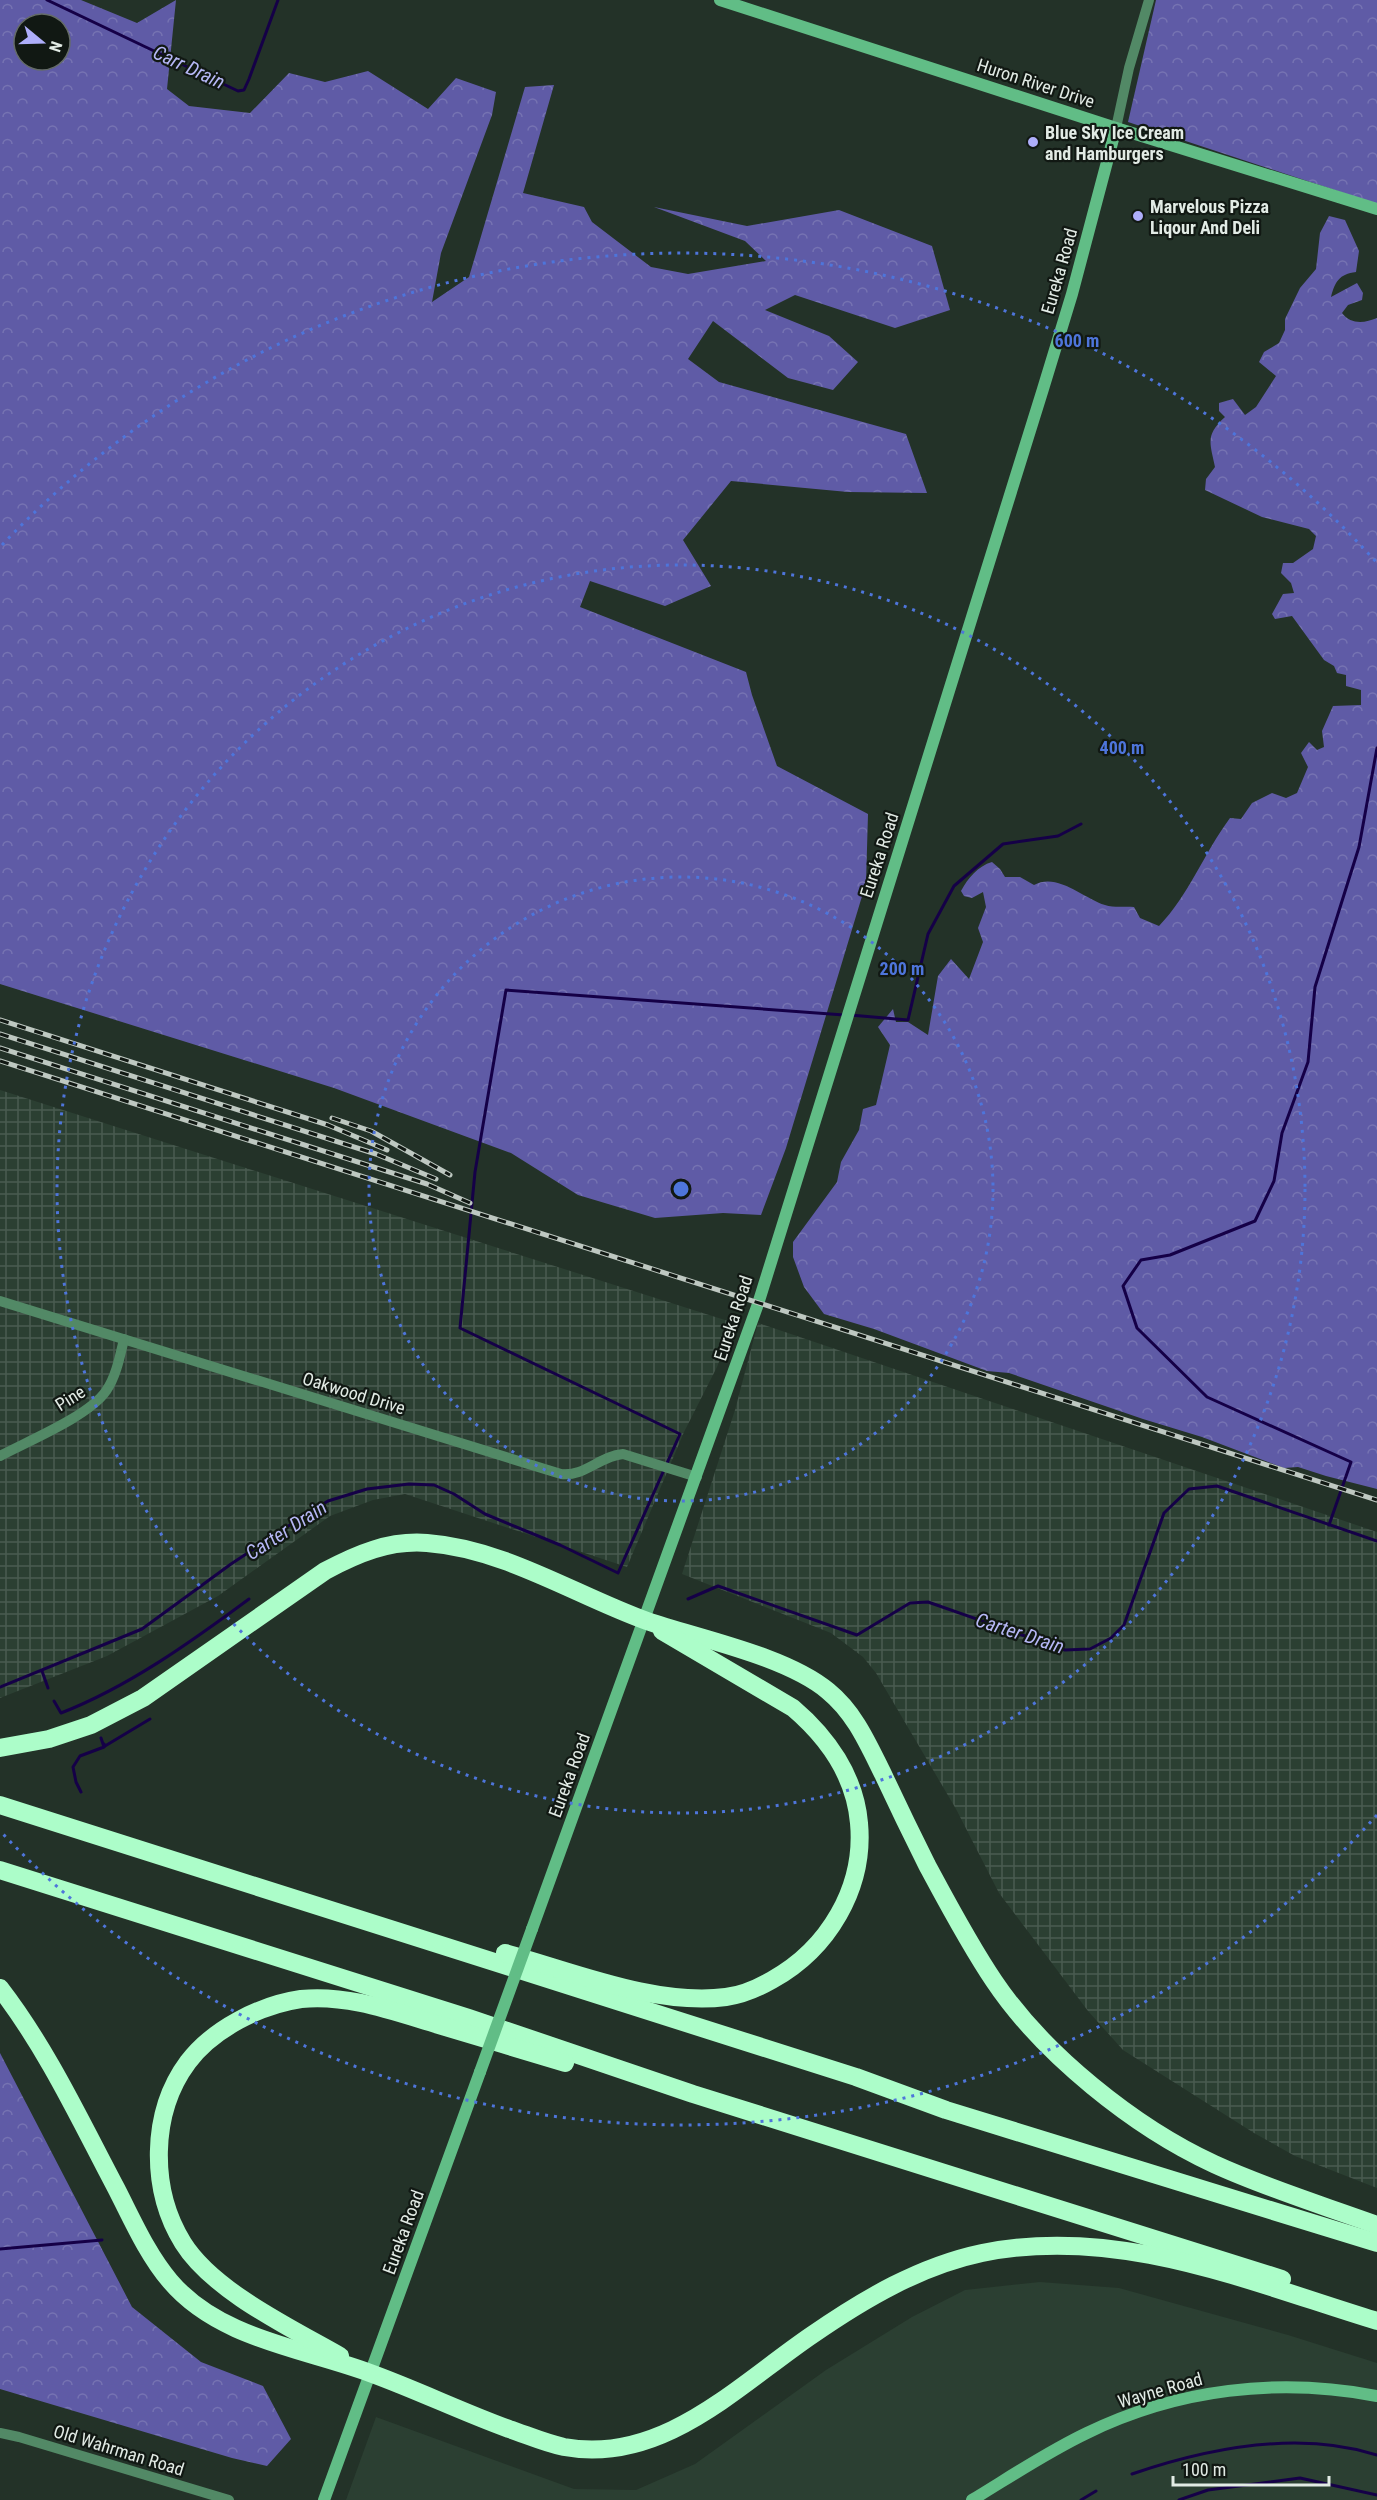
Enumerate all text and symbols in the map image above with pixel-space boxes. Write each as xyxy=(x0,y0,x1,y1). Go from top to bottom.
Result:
north arrow xyxy=(12,12,72,72)
text: N xyxy=(45,39,66,54)
water label: Carr Drain xyxy=(149,40,229,94)
street label: Huron River Drive xyxy=(975,54,1097,112)
place label: Blue Sky Ice Cream and Hamburgers xyxy=(1045,122,1184,164)
marker: Blue Sky Ice Cream and Hamburgers xyxy=(1026,135,1040,149)
place label: Marvelous Pizza Liqour And Deli xyxy=(1150,196,1269,238)
marker: Marvelous Pizza Liqour And Deli xyxy=(1131,209,1145,223)
street label: Eureka Road xyxy=(1037,226,1081,316)
text: 600 m xyxy=(1055,330,1099,351)
text: 400 m xyxy=(1100,737,1144,758)
street label: Eureka Road xyxy=(855,810,903,900)
text: 200 m xyxy=(880,958,924,979)
centre of rings xyxy=(671,1179,691,1199)
street label: Eureka Road xyxy=(709,1273,757,1363)
street label: Oakwood Drive xyxy=(300,1367,408,1419)
street label: Pine xyxy=(51,1381,89,1415)
water label: Carter Drain xyxy=(241,1495,331,1565)
water label: Carter Drain xyxy=(973,1607,1067,1659)
street label: Eureka Road xyxy=(544,1730,594,1820)
street label: Eureka Road xyxy=(378,2187,428,2277)
street label: Wayne Road xyxy=(1115,2368,1205,2412)
street label: Old Wahrman Road xyxy=(51,2420,187,2480)
scale bar xyxy=(1173,2449,1329,2487)
text: 100 m xyxy=(1182,2459,1226,2480)

